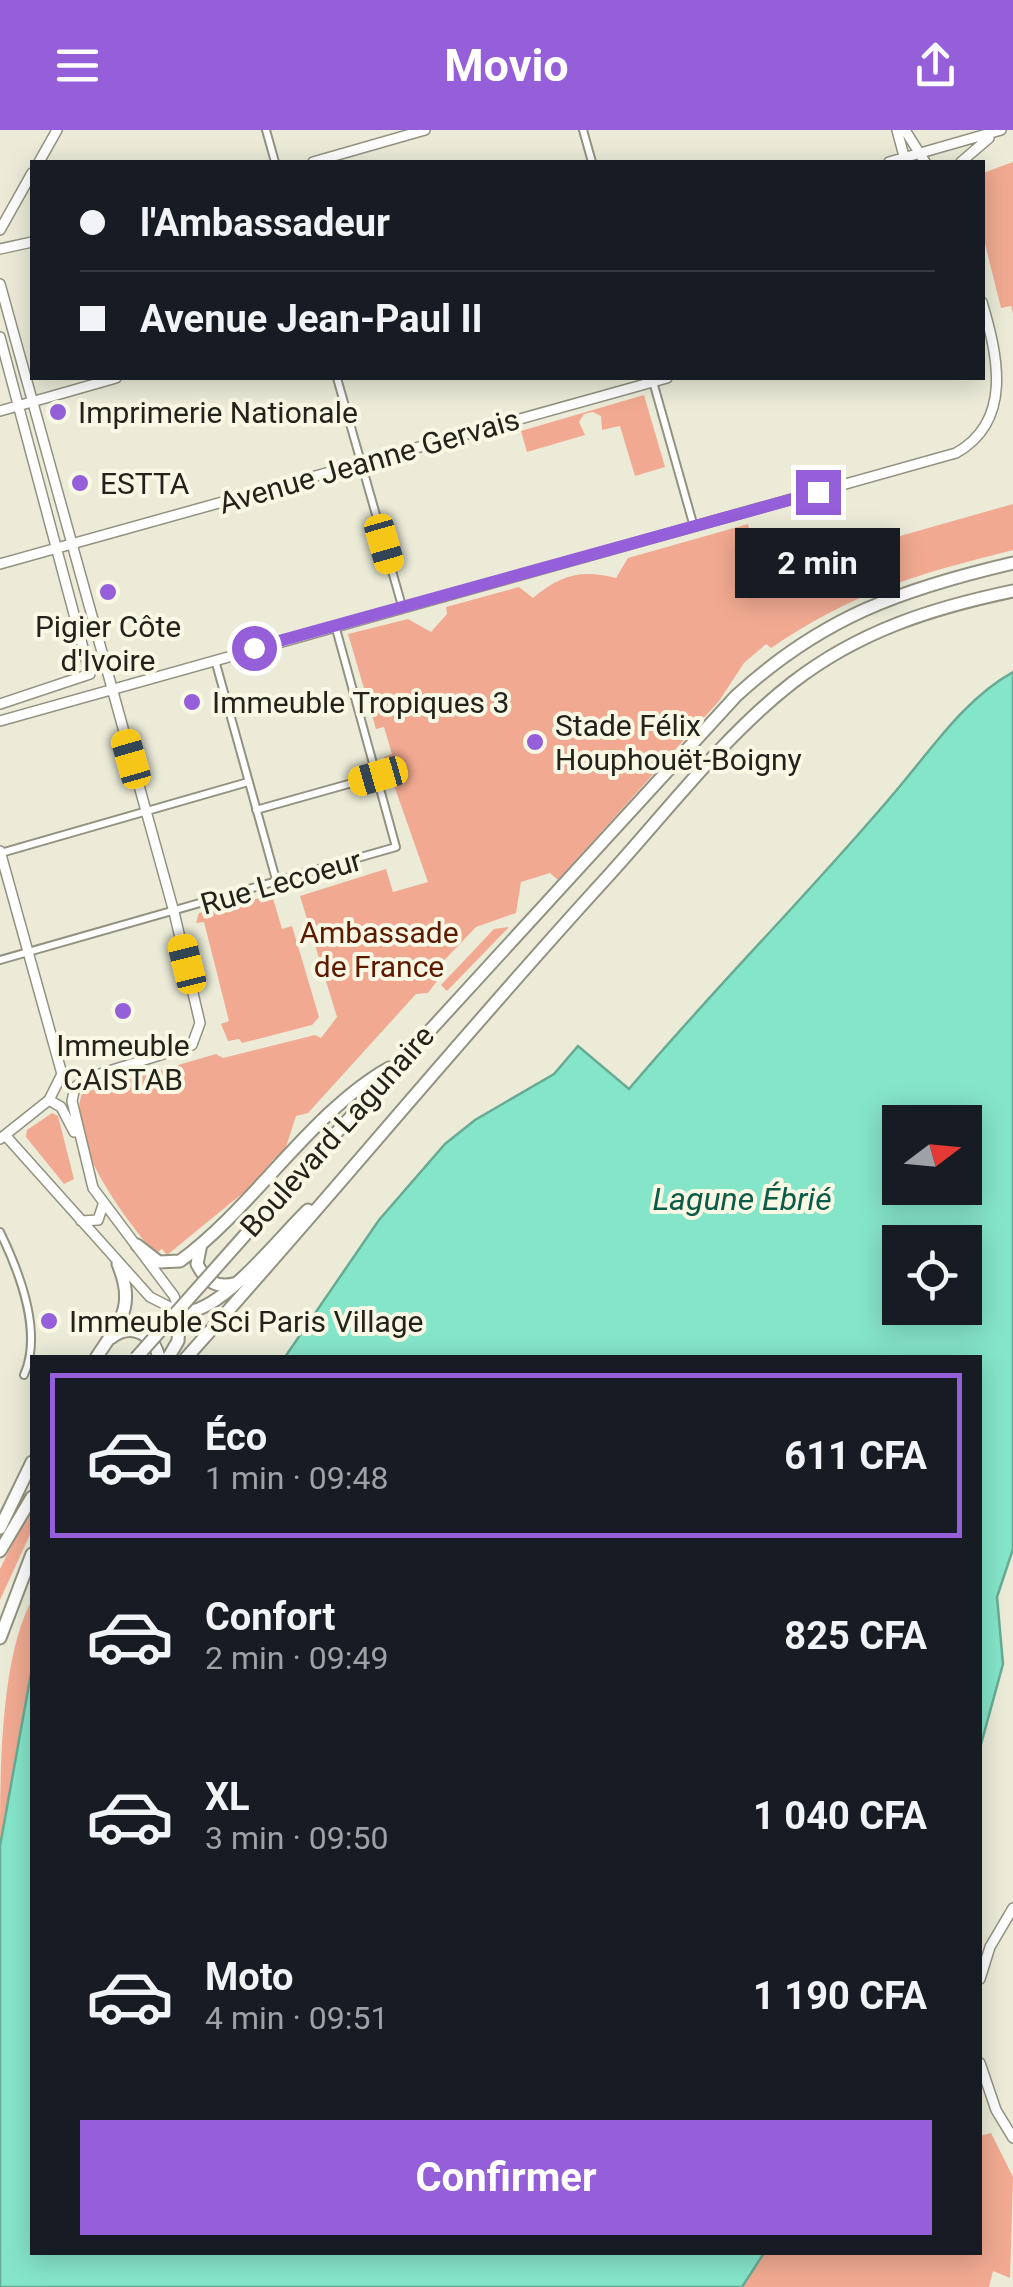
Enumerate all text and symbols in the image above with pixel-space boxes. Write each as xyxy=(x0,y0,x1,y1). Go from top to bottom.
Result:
icon: menu xyxy=(50,38,105,93)
icon: share xyxy=(908,38,963,93)
text: Movio xyxy=(444,39,569,92)
text: l'Ambassadeur xyxy=(140,201,390,245)
text: Avenue Jean-Paul II xyxy=(140,297,483,341)
place label: Imprimerie Nationale xyxy=(78,395,358,430)
marker: Imprimerie Nationale xyxy=(47,401,69,423)
street label: Avenue Jeanne Gervais xyxy=(215,401,523,521)
place label: ESTTA xyxy=(100,466,190,501)
route end xyxy=(796,470,841,515)
marker: ESTTA xyxy=(69,472,91,494)
car xyxy=(361,511,407,577)
callout: 2 min xyxy=(736,527,900,597)
text: 2 min xyxy=(777,544,858,582)
marker: Pigier Côte d'Ivoire xyxy=(97,581,119,603)
place label: Pigier Côte d'Ivoire xyxy=(35,609,181,678)
route start xyxy=(232,626,277,671)
place label: Immeuble Tropiques 3 xyxy=(212,685,509,720)
marker: Immeuble Tropiques 3 xyxy=(181,691,203,713)
place label: Stade Félix Houphouët-Boigny xyxy=(555,708,802,777)
car xyxy=(108,726,154,792)
marker: Stade Félix Houphouët-Boigny xyxy=(524,731,546,753)
car xyxy=(345,753,411,799)
street label: Rue Lecoeur xyxy=(196,842,366,922)
park label: Ambassade de France xyxy=(299,915,459,984)
car xyxy=(165,931,209,997)
marker: Immeuble CAISTAB xyxy=(112,1000,134,1022)
street label: Boulevard Lagunaire xyxy=(233,1018,441,1244)
place label: Immeuble CAISTAB xyxy=(56,1028,190,1097)
north arrow xyxy=(882,1105,982,1205)
map controls xyxy=(882,1105,982,1325)
water label: Lagune Ébrié xyxy=(652,1180,832,1218)
button: locate xyxy=(882,1225,982,1325)
place label: Immeuble Sci Paris Village xyxy=(69,1304,424,1339)
marker: Immeuble Sci Paris Village xyxy=(38,1310,60,1332)
icon: car xyxy=(85,1411,175,1501)
text: Éco xyxy=(205,1415,267,1459)
text: 611 CFA xyxy=(784,1434,927,1478)
text: 1 min · 09:48 xyxy=(205,1459,388,1497)
icon: car xyxy=(85,1591,175,1681)
text: Confort xyxy=(205,1595,335,1639)
text: 825 CFA xyxy=(784,1614,927,1658)
text: 2 min · 09:49 xyxy=(205,1639,388,1677)
icon: car xyxy=(85,1771,175,1861)
text: XL xyxy=(205,1775,250,1819)
text: 1 040 CFA xyxy=(753,1794,927,1838)
text: 3 min · 09:50 xyxy=(205,1819,388,1857)
icon: car xyxy=(85,1951,175,2041)
text: Moto xyxy=(205,1955,294,1999)
text: 1 190 CFA xyxy=(753,1974,927,2018)
text: 4 min · 09:51 xyxy=(205,1999,388,2037)
button: Confirmer xyxy=(80,2120,932,2235)

